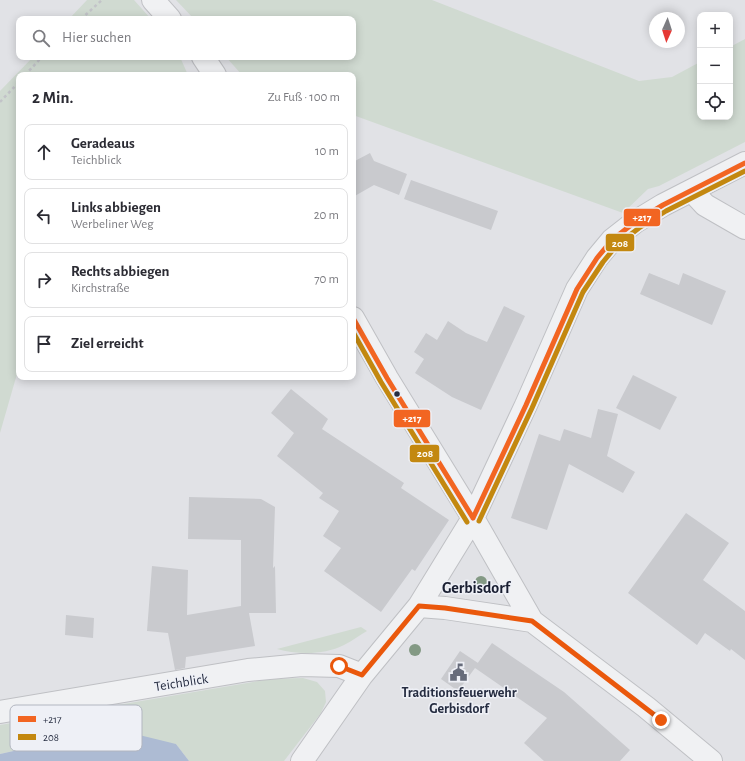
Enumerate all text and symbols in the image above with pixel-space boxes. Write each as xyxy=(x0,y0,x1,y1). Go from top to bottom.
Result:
north arrow xyxy=(649,12,685,48)
map controls xyxy=(697,12,733,120)
button: + xyxy=(697,12,733,48)
search box xyxy=(16,16,356,60)
icon: search xyxy=(30,27,52,49)
text: Hier suchen xyxy=(62,30,132,45)
button: − xyxy=(697,48,733,84)
button: locate xyxy=(697,84,733,120)
text: 2 Min. xyxy=(32,89,73,106)
text: Zu Fuß · 100 m xyxy=(268,91,340,104)
text: Geradeaus xyxy=(71,136,135,151)
icon: ahead xyxy=(33,141,55,163)
text: 10 m xyxy=(315,145,339,158)
text: Teichblick xyxy=(71,154,121,167)
text: Links abbiegen xyxy=(71,200,161,215)
icon: left xyxy=(33,205,55,227)
line badge: +217 xyxy=(623,208,661,227)
text: 20 m xyxy=(314,209,339,222)
text: +217 xyxy=(632,212,652,223)
text: Werbeliner Weg xyxy=(71,218,154,231)
line badge: 208 xyxy=(605,233,635,252)
text: 208 xyxy=(612,238,628,249)
text: Rechts abbiegen xyxy=(71,264,169,279)
icon: right xyxy=(33,269,55,291)
text: 70 m xyxy=(314,273,339,286)
text: Kirchstraße xyxy=(71,282,129,295)
icon: arrive xyxy=(33,333,55,355)
text: Ziel erreicht xyxy=(71,336,144,351)
unlabelled marker xyxy=(392,389,402,399)
line badge: +217 xyxy=(393,409,431,428)
text: +217 xyxy=(402,413,422,424)
line badge: 208 xyxy=(409,444,440,463)
text: 208 xyxy=(417,448,433,459)
district label: Gerbisdorf xyxy=(442,580,512,596)
route start xyxy=(330,657,348,675)
public building icon: Traditionsfeuerwehr Gerbisdorf xyxy=(449,662,469,682)
street label: Teichblick xyxy=(153,672,210,694)
place label: Traditionsfeuerwehr Gerbisdorf xyxy=(401,686,517,716)
legend xyxy=(10,705,142,751)
route end xyxy=(652,711,670,729)
text: +217 xyxy=(43,714,62,725)
text: 208 xyxy=(43,732,59,743)

